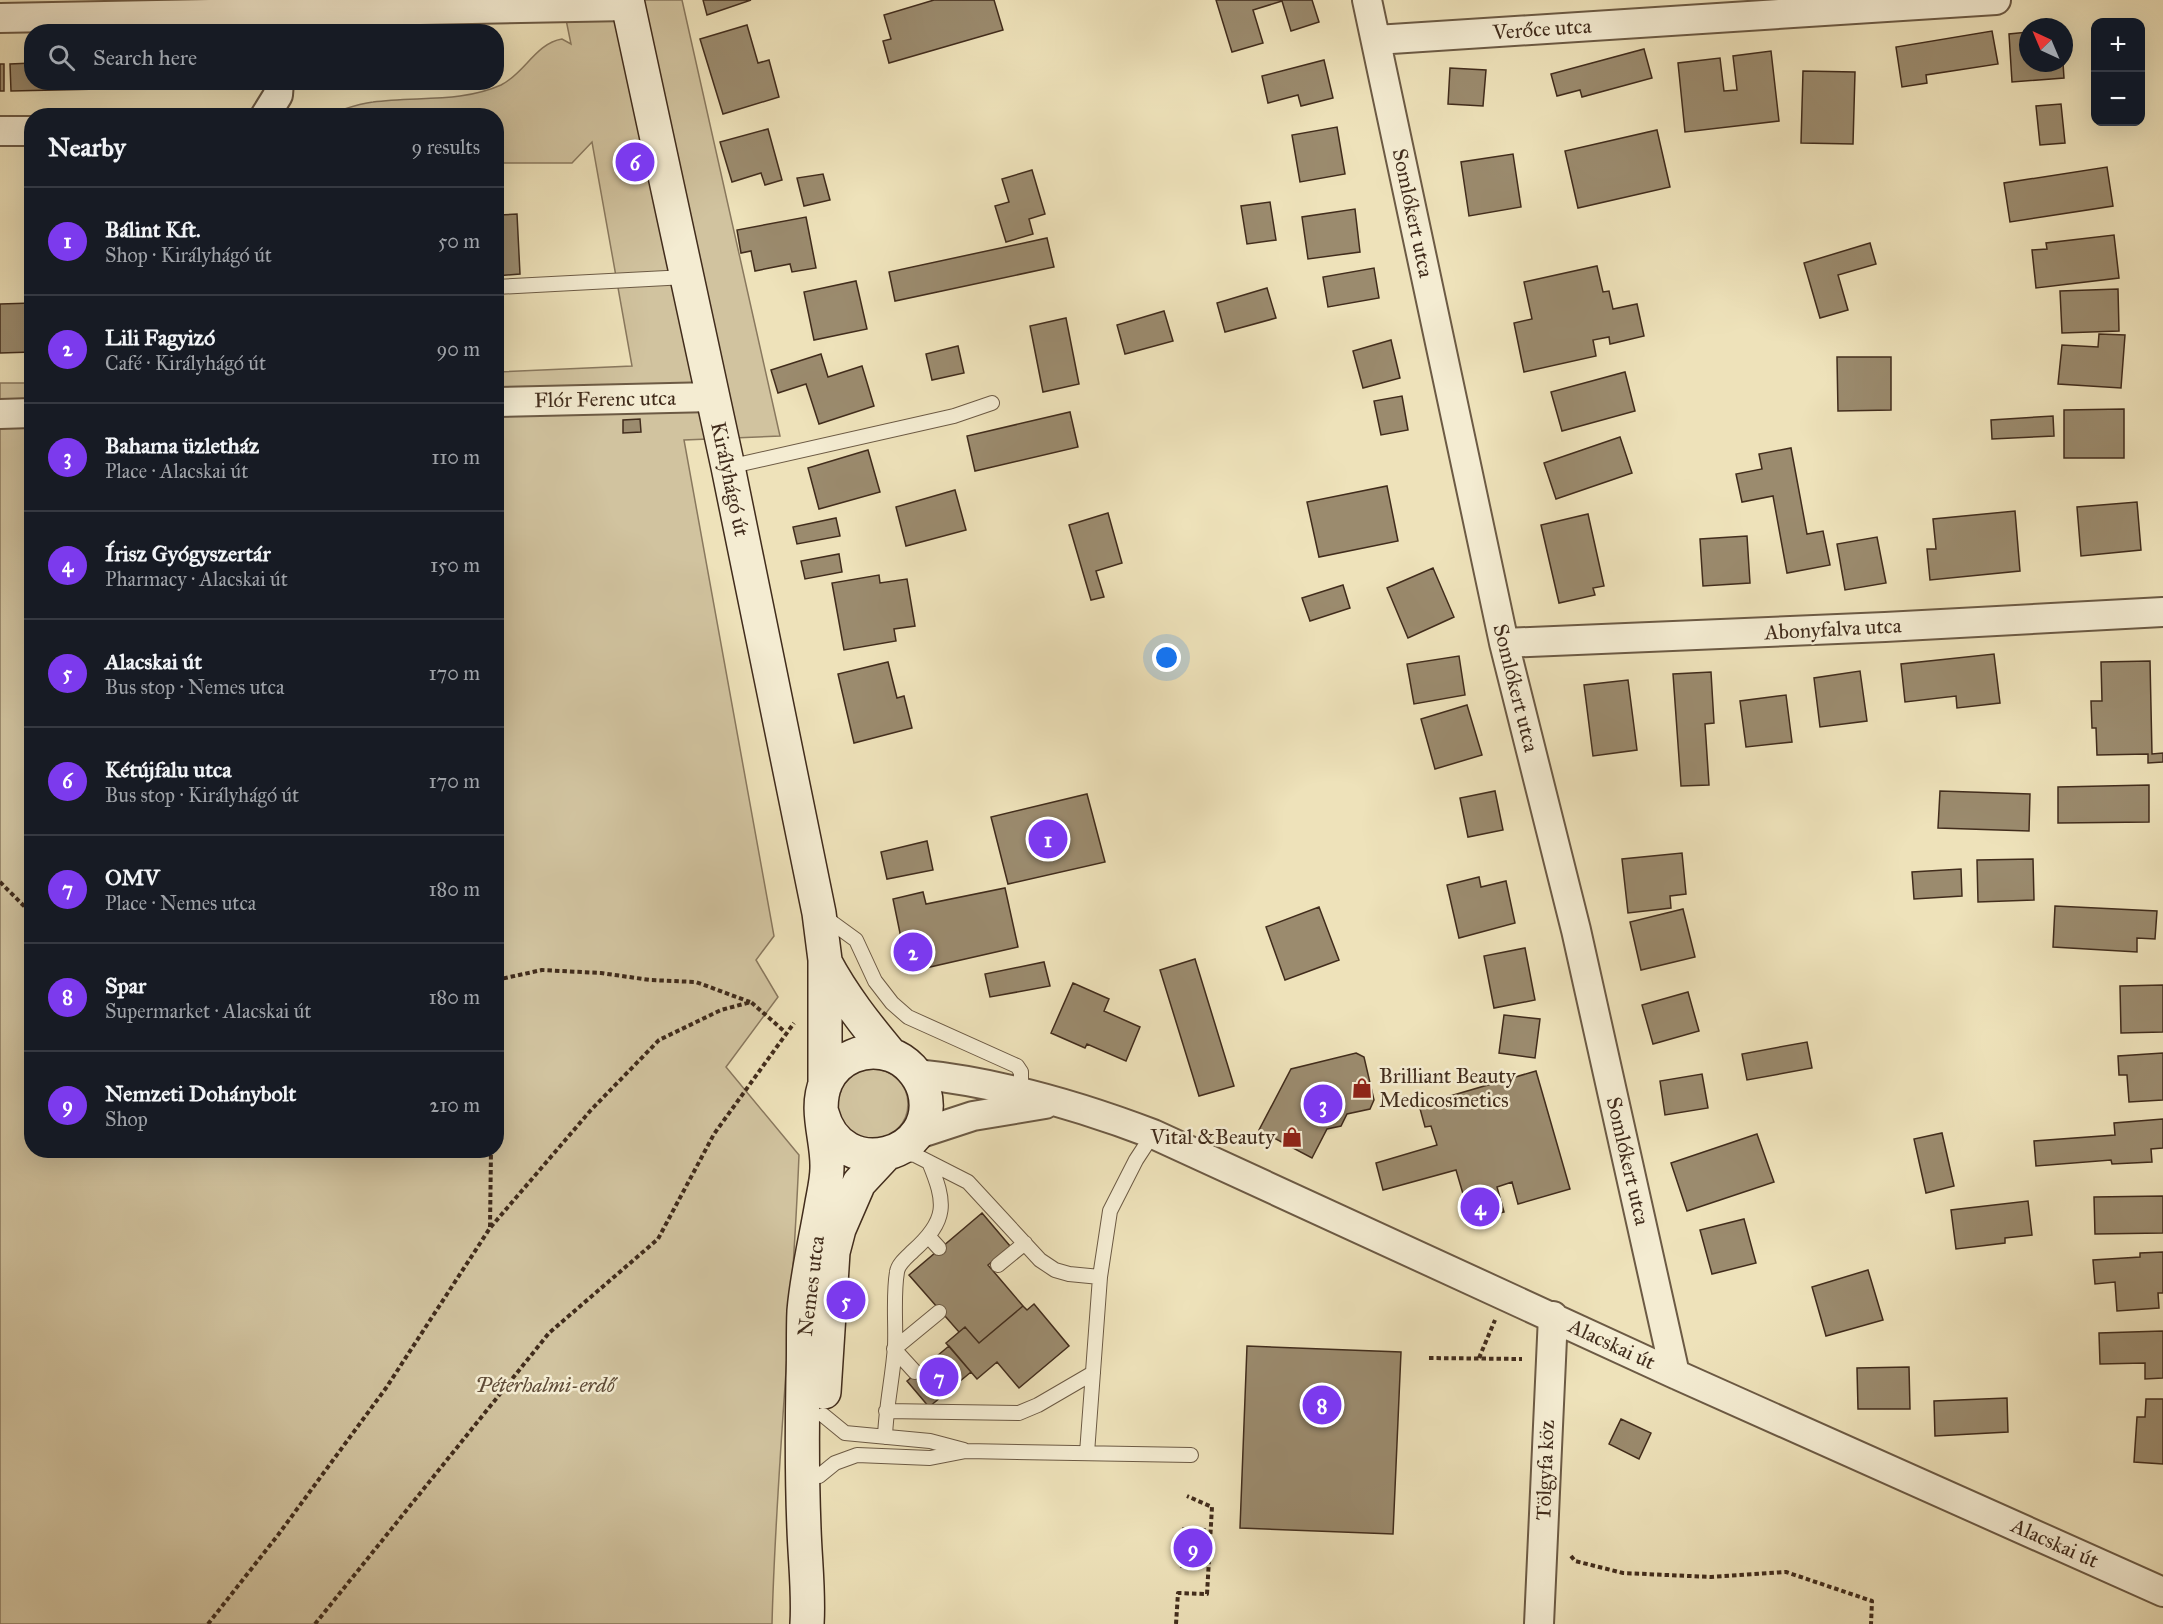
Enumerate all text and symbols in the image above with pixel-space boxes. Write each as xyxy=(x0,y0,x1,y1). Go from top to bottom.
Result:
street label: Verőce utca xyxy=(1491,13,1592,45)
north arrow xyxy=(2019,18,2073,72)
map controls xyxy=(2091,18,2145,126)
button: + xyxy=(2091,18,2145,72)
search box xyxy=(24,24,504,90)
icon: search xyxy=(45,41,78,74)
text: Search here xyxy=(93,44,197,71)
button: − xyxy=(2091,72,2145,126)
text: Nearby xyxy=(48,131,126,163)
text: 9 results xyxy=(412,135,480,159)
pin: 6 xyxy=(616,140,654,184)
street label: Somlókert utca xyxy=(1387,146,1439,280)
text: Bálint Kft. xyxy=(105,216,201,243)
text: 1 xyxy=(64,229,71,253)
text: 50 m xyxy=(438,229,480,253)
text: Shop · Királyhágó út xyxy=(105,243,272,267)
text: Lili Fagyizó xyxy=(105,324,215,351)
text: 2 xyxy=(63,337,72,361)
text: 90 m xyxy=(437,337,480,361)
text: Café · Királyhágó út xyxy=(105,351,266,375)
street label: Flór Ferenc utca xyxy=(534,385,676,413)
street label: Királyhágó út xyxy=(705,419,755,539)
text: Bahama üzletház xyxy=(105,432,259,459)
text: 3 xyxy=(64,445,72,469)
text: 110 m xyxy=(432,445,480,469)
text: Place · Alacskai út xyxy=(105,459,248,483)
text: Írisz Gyógyszertár xyxy=(105,540,271,567)
text: 4 xyxy=(62,553,73,577)
text: 150 m xyxy=(430,553,480,577)
text: Pharmacy · Alacskai út xyxy=(105,567,288,591)
street label: Abonyfalva utca xyxy=(1763,612,1902,646)
street label: Somlókert utca xyxy=(1488,621,1545,755)
your location xyxy=(1152,643,1181,672)
text: Alacskai út xyxy=(105,648,202,675)
text: 5 xyxy=(63,661,72,685)
text: 170 m xyxy=(429,661,480,685)
text: Bus stop · Nemes utca xyxy=(105,675,284,699)
text: Kétújfalu utca xyxy=(105,756,232,783)
text: 6 xyxy=(62,769,73,793)
text: 170 m xyxy=(429,769,480,793)
text: Bus stop · Királyhágó út xyxy=(105,783,299,807)
pin: 1 xyxy=(1028,816,1068,862)
text: OMV xyxy=(105,864,159,891)
text: 7 xyxy=(62,877,73,901)
text: 180 m xyxy=(429,877,480,901)
text: Place · Nemes utca xyxy=(105,891,256,915)
pin: 2 xyxy=(894,930,932,974)
text: Spar xyxy=(105,972,146,999)
text: 8 xyxy=(62,985,73,1009)
text: 180 m xyxy=(429,985,480,1009)
text: Supermarket · Alacskai út xyxy=(105,999,311,1023)
place label: Brilliant Beauty Medicosmetics xyxy=(1379,1063,1517,1113)
shop icon: Brilliant Beauty Medicosmetics xyxy=(1350,1076,1374,1100)
text: Nemzeti Dohánybolt xyxy=(105,1080,296,1107)
pin: 3 xyxy=(1304,1082,1342,1126)
text: 9 xyxy=(62,1093,73,1117)
text: 210 m xyxy=(430,1093,480,1117)
street label: Somlókert utca xyxy=(1601,1094,1655,1228)
text: Shop xyxy=(105,1107,148,1131)
place label: Vital &Beauty xyxy=(1149,1124,1276,1150)
shop icon: Vital &Beauty xyxy=(1280,1125,1304,1149)
pin: 4 xyxy=(1460,1184,1500,1230)
street label: Nemes utca xyxy=(792,1234,830,1338)
pin: 5 xyxy=(826,1278,866,1322)
street label: Alacskai út xyxy=(1564,1312,1660,1376)
pin: 7 xyxy=(920,1354,958,1400)
park label: Péterhalmi-erdő xyxy=(475,1372,619,1398)
pin: 8 xyxy=(1302,1382,1342,1428)
street label: Tölgyfa köz xyxy=(1530,1419,1560,1521)
street label: Alacskai út xyxy=(2006,1512,2103,1574)
pin: 9 xyxy=(1174,1526,1212,1570)

